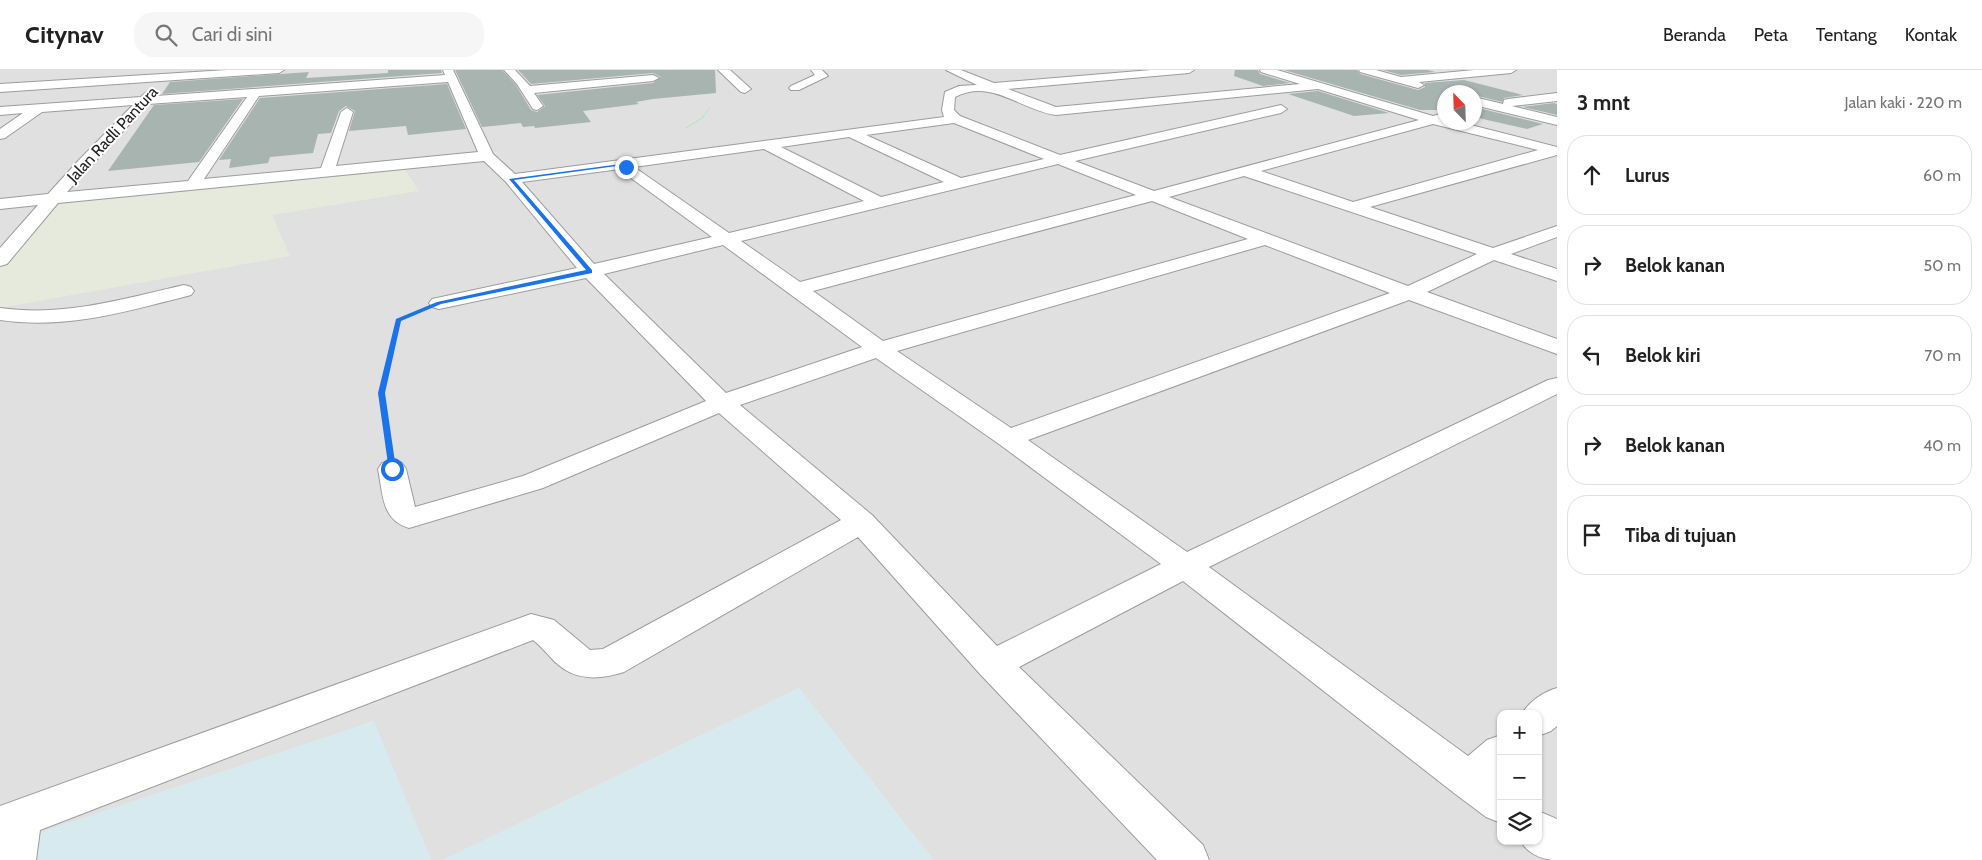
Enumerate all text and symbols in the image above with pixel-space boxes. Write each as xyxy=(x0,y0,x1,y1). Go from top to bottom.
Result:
search box xyxy=(134,12,484,57)
text: Citynav xyxy=(25,20,104,49)
icon: search xyxy=(152,21,180,49)
text: Cari di sini xyxy=(192,23,272,46)
text: Beranda xyxy=(1663,24,1726,46)
text: Peta xyxy=(1754,24,1788,46)
text: Tentang xyxy=(1816,24,1877,46)
text: Kontak xyxy=(1905,24,1957,46)
street label: Jalan Radli Pantura xyxy=(62,82,162,187)
north arrow xyxy=(1437,85,1482,130)
text: 3 mnt xyxy=(1577,90,1630,115)
text: Jalan kaki · 220 m xyxy=(1844,93,1962,112)
route end xyxy=(615,156,638,179)
icon: ahead xyxy=(1578,161,1606,189)
text: Lurus xyxy=(1625,164,1670,187)
text: 60 m xyxy=(1923,166,1961,185)
icon: right xyxy=(1578,251,1606,279)
text: Belok kanan xyxy=(1625,254,1725,277)
text: 50 m xyxy=(1924,256,1961,275)
icon: left xyxy=(1578,341,1606,369)
text: Belok kiri xyxy=(1625,344,1701,367)
text: 70 m xyxy=(1924,346,1961,365)
icon: right xyxy=(1578,431,1606,459)
text: Belok kanan xyxy=(1625,434,1725,457)
text: 40 m xyxy=(1923,436,1961,455)
route start xyxy=(381,458,404,481)
icon: arrive xyxy=(1578,521,1606,549)
text: Tiba di tujuan xyxy=(1625,524,1736,547)
map controls xyxy=(1497,710,1542,845)
button: + xyxy=(1497,710,1542,755)
button: − xyxy=(1497,755,1542,800)
button: layers xyxy=(1497,800,1542,845)

